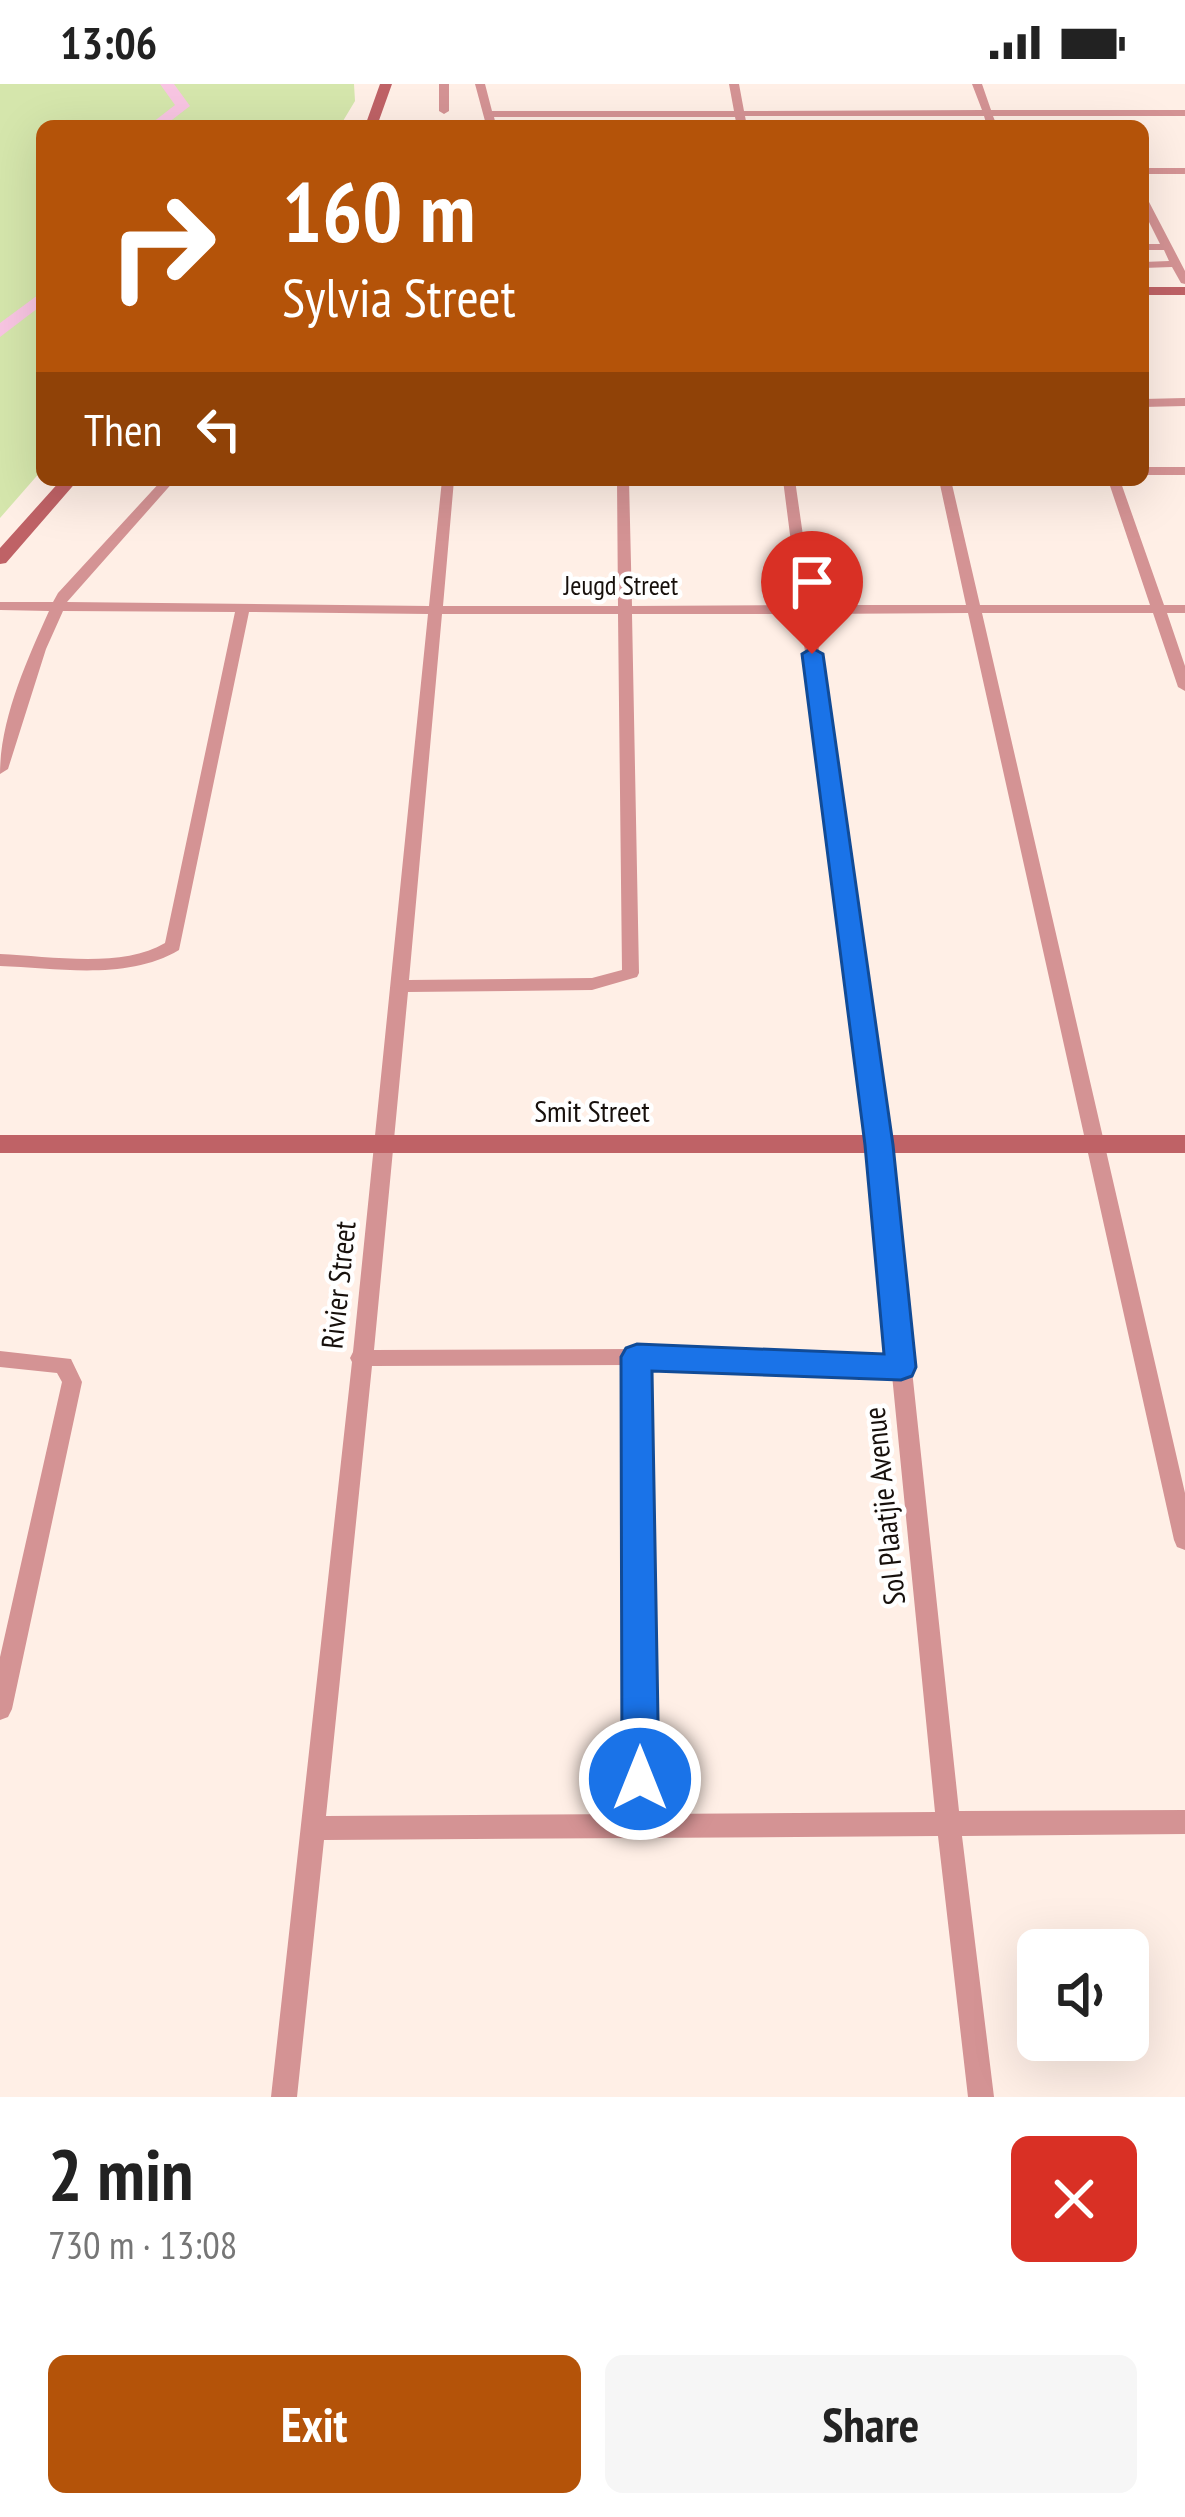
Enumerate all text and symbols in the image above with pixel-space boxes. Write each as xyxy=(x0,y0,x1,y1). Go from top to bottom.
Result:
text: 13:06 xyxy=(60,13,157,71)
text: 160 m xyxy=(282,156,475,265)
icon: right xyxy=(84,168,240,324)
text: Sylvia Street xyxy=(282,262,516,332)
icon: left xyxy=(186,396,252,462)
text: Then xyxy=(84,400,162,458)
pin xyxy=(761,531,863,654)
icon: arrive xyxy=(779,549,845,615)
street label: Jeugd Street xyxy=(563,568,679,602)
street label: Smit Street xyxy=(534,1091,651,1130)
street label: Rivier Street xyxy=(311,1218,364,1351)
street label: Sol Plaatjie Avenue xyxy=(854,1405,913,1607)
position arrow xyxy=(577,1716,703,1842)
map controls xyxy=(1017,1929,1149,2061)
button: sound xyxy=(1017,1929,1149,2061)
text: 2 min xyxy=(48,2127,193,2220)
button: close xyxy=(1011,2136,1137,2262)
text: 730 m · 13:08 xyxy=(48,2219,237,2270)
button: Exit xyxy=(48,2355,581,2493)
button: Share xyxy=(605,2355,1137,2493)

